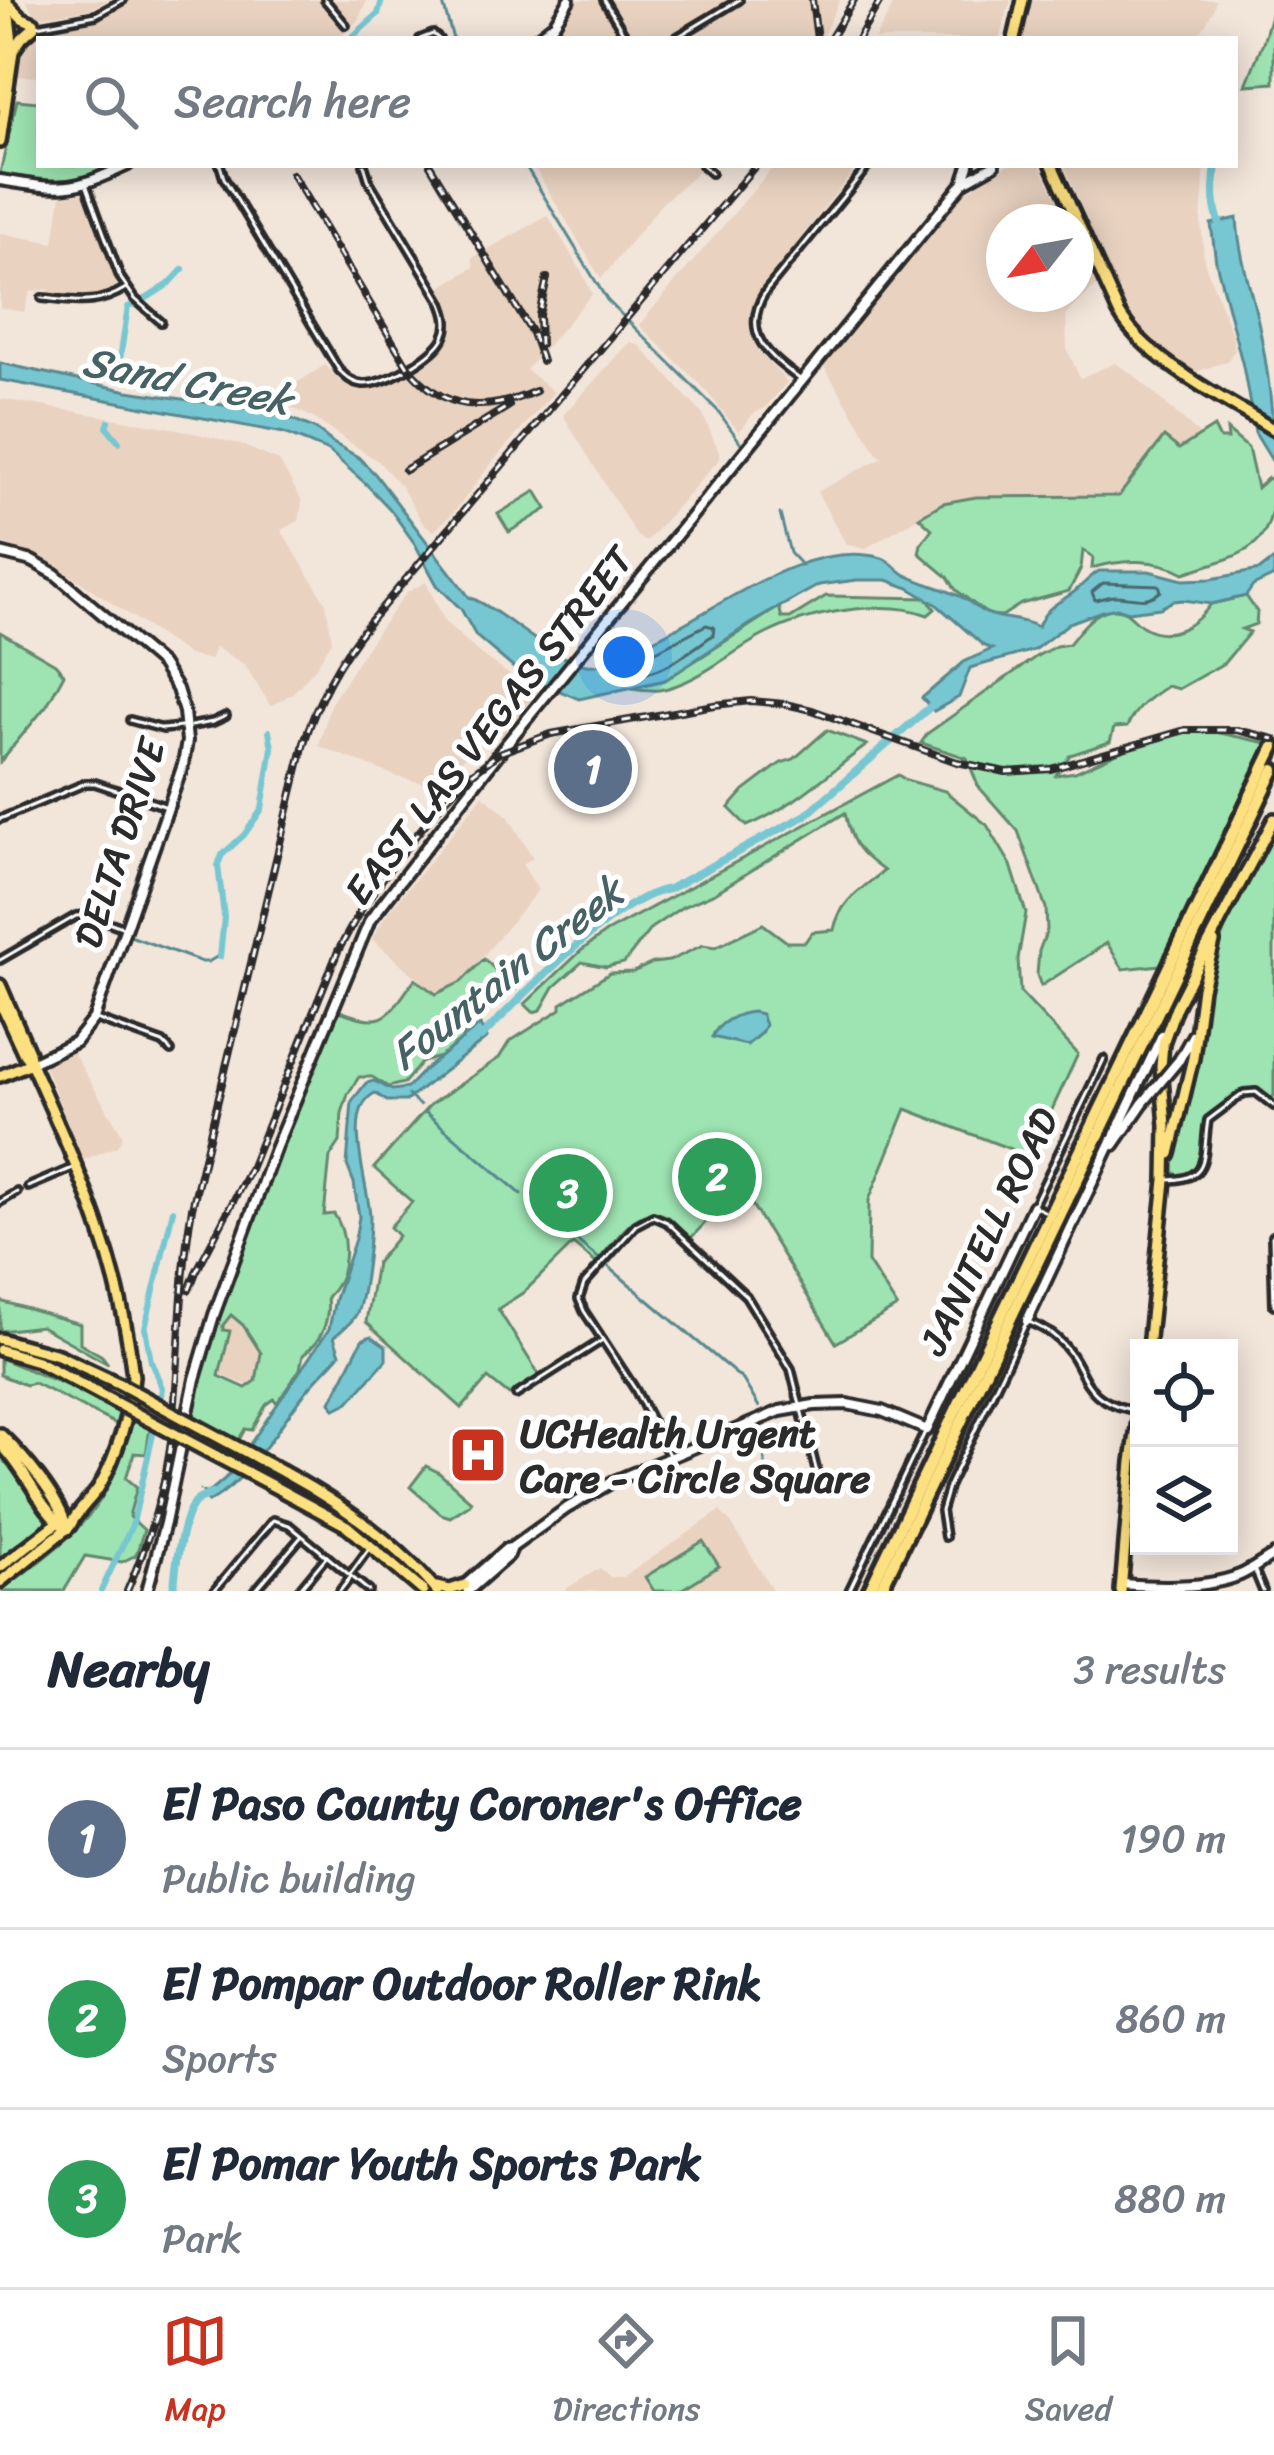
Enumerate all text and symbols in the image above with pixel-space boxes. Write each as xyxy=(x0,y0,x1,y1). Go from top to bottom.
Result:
search box xyxy=(36,36,1238,168)
text: Search here xyxy=(174,62,411,142)
icon: search xyxy=(78,69,144,135)
north arrow xyxy=(986,204,1094,312)
water label: Sand Creek xyxy=(76,325,302,438)
street label: EAST LAS VEGAS STREET xyxy=(325,529,653,920)
your location xyxy=(594,627,654,687)
pin: 1 xyxy=(554,724,632,814)
street label: DELTA DRIVE xyxy=(53,727,187,957)
water label: Fountain Creek xyxy=(373,855,644,1090)
street label: JANITELL ROAD xyxy=(898,1095,1078,1368)
pin: 2 xyxy=(678,1132,756,1222)
pin: 3 xyxy=(529,1148,607,1238)
map controls xyxy=(1130,1339,1238,1555)
button: locate xyxy=(1130,1339,1238,1447)
place label: UCHealth Urgent Care - Circle Square xyxy=(519,1399,870,1513)
hospital icon: UCHealth Urgent Care - Circle Square xyxy=(447,1424,509,1486)
button: layers xyxy=(1130,1447,1238,1555)
text: Nearby xyxy=(48,1624,209,1714)
text: 3 results xyxy=(1073,1635,1226,1704)
text: El Paso County Coroner's Office xyxy=(162,1764,802,1844)
text: 1 xyxy=(79,1804,95,1873)
text: 190 m xyxy=(1121,1804,1226,1873)
text: Public building xyxy=(162,1844,416,1913)
text: El Pompar Outdoor Roller Rink xyxy=(162,1944,762,2024)
text: 2 xyxy=(76,1984,98,2053)
text: 860 m xyxy=(1116,1984,1226,2053)
text: Sports xyxy=(162,2024,277,2093)
text: El Pomar Youth Sports Park xyxy=(162,2124,701,2204)
text: 3 xyxy=(76,2164,98,2233)
text: 880 m xyxy=(1114,2164,1226,2233)
text: Park xyxy=(162,2204,242,2273)
tab: Map xyxy=(162,2308,228,2438)
tab: Directions xyxy=(553,2308,700,2438)
tab: Saved xyxy=(1025,2308,1112,2438)

